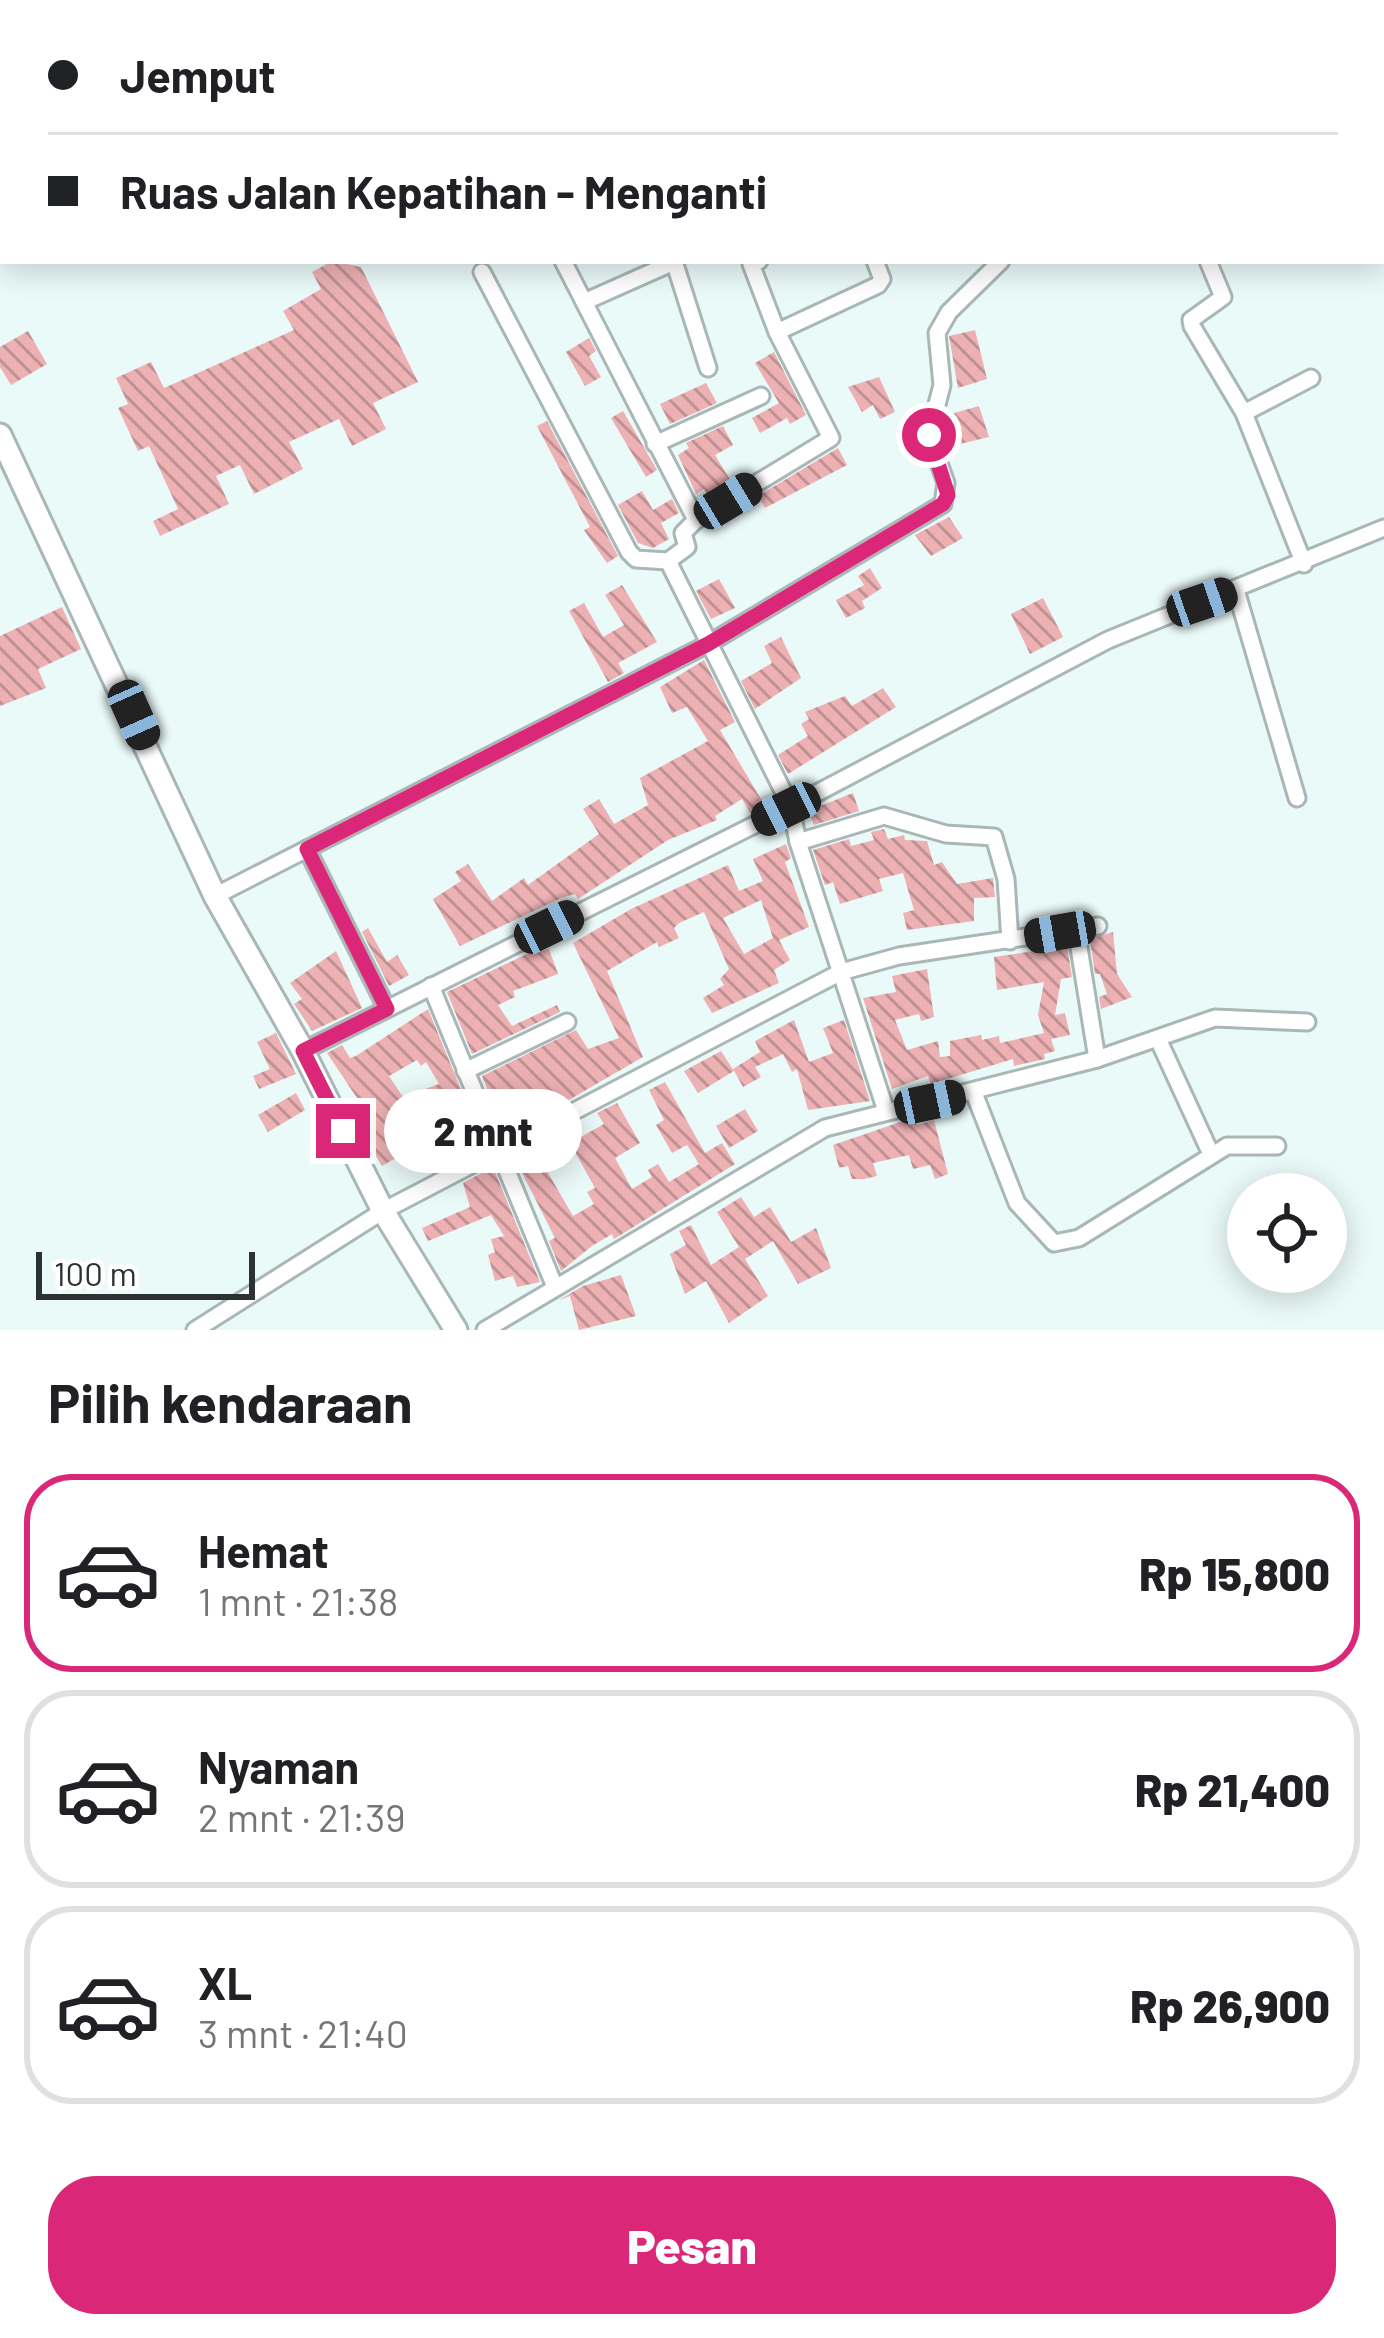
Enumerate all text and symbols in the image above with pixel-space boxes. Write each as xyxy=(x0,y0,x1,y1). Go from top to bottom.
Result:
text: Jemput xyxy=(120,48,276,102)
text: Ruas Jalan Kepatihan - Menganti xyxy=(120,164,767,218)
route start xyxy=(902,408,956,462)
car xyxy=(688,467,768,535)
car xyxy=(1162,573,1242,631)
car xyxy=(103,675,165,755)
car xyxy=(746,777,826,841)
car xyxy=(509,895,589,959)
car xyxy=(1021,908,1099,956)
car xyxy=(891,1077,969,1127)
callout: 2 mnt xyxy=(385,1089,583,1173)
route end xyxy=(316,1104,370,1158)
text: 2 mnt xyxy=(433,1107,533,1154)
map controls xyxy=(1227,1173,1347,1293)
button: locate xyxy=(1227,1173,1347,1293)
scale bar xyxy=(36,1246,255,1299)
text: 100 m xyxy=(54,1253,137,1293)
text: Pilih kendaraan xyxy=(48,1369,412,1434)
icon: car xyxy=(54,1519,162,1627)
text: Hemat xyxy=(198,1523,329,1577)
text: Rp 15,800 xyxy=(1139,1546,1330,1600)
text: 1 mnt · 21:38 xyxy=(198,1577,398,1624)
icon: car xyxy=(54,1735,162,1843)
text: Nyaman xyxy=(198,1739,359,1793)
text: Rp 21,400 xyxy=(1135,1762,1330,1816)
text: 2 mnt · 21:39 xyxy=(198,1793,406,1840)
icon: car xyxy=(54,1951,162,2059)
text: XL xyxy=(198,1955,252,2009)
text: Rp 26,900 xyxy=(1130,1978,1330,2032)
text: 3 mnt · 21:40 xyxy=(198,2009,408,2056)
button: Pesan xyxy=(48,2176,1336,2314)

